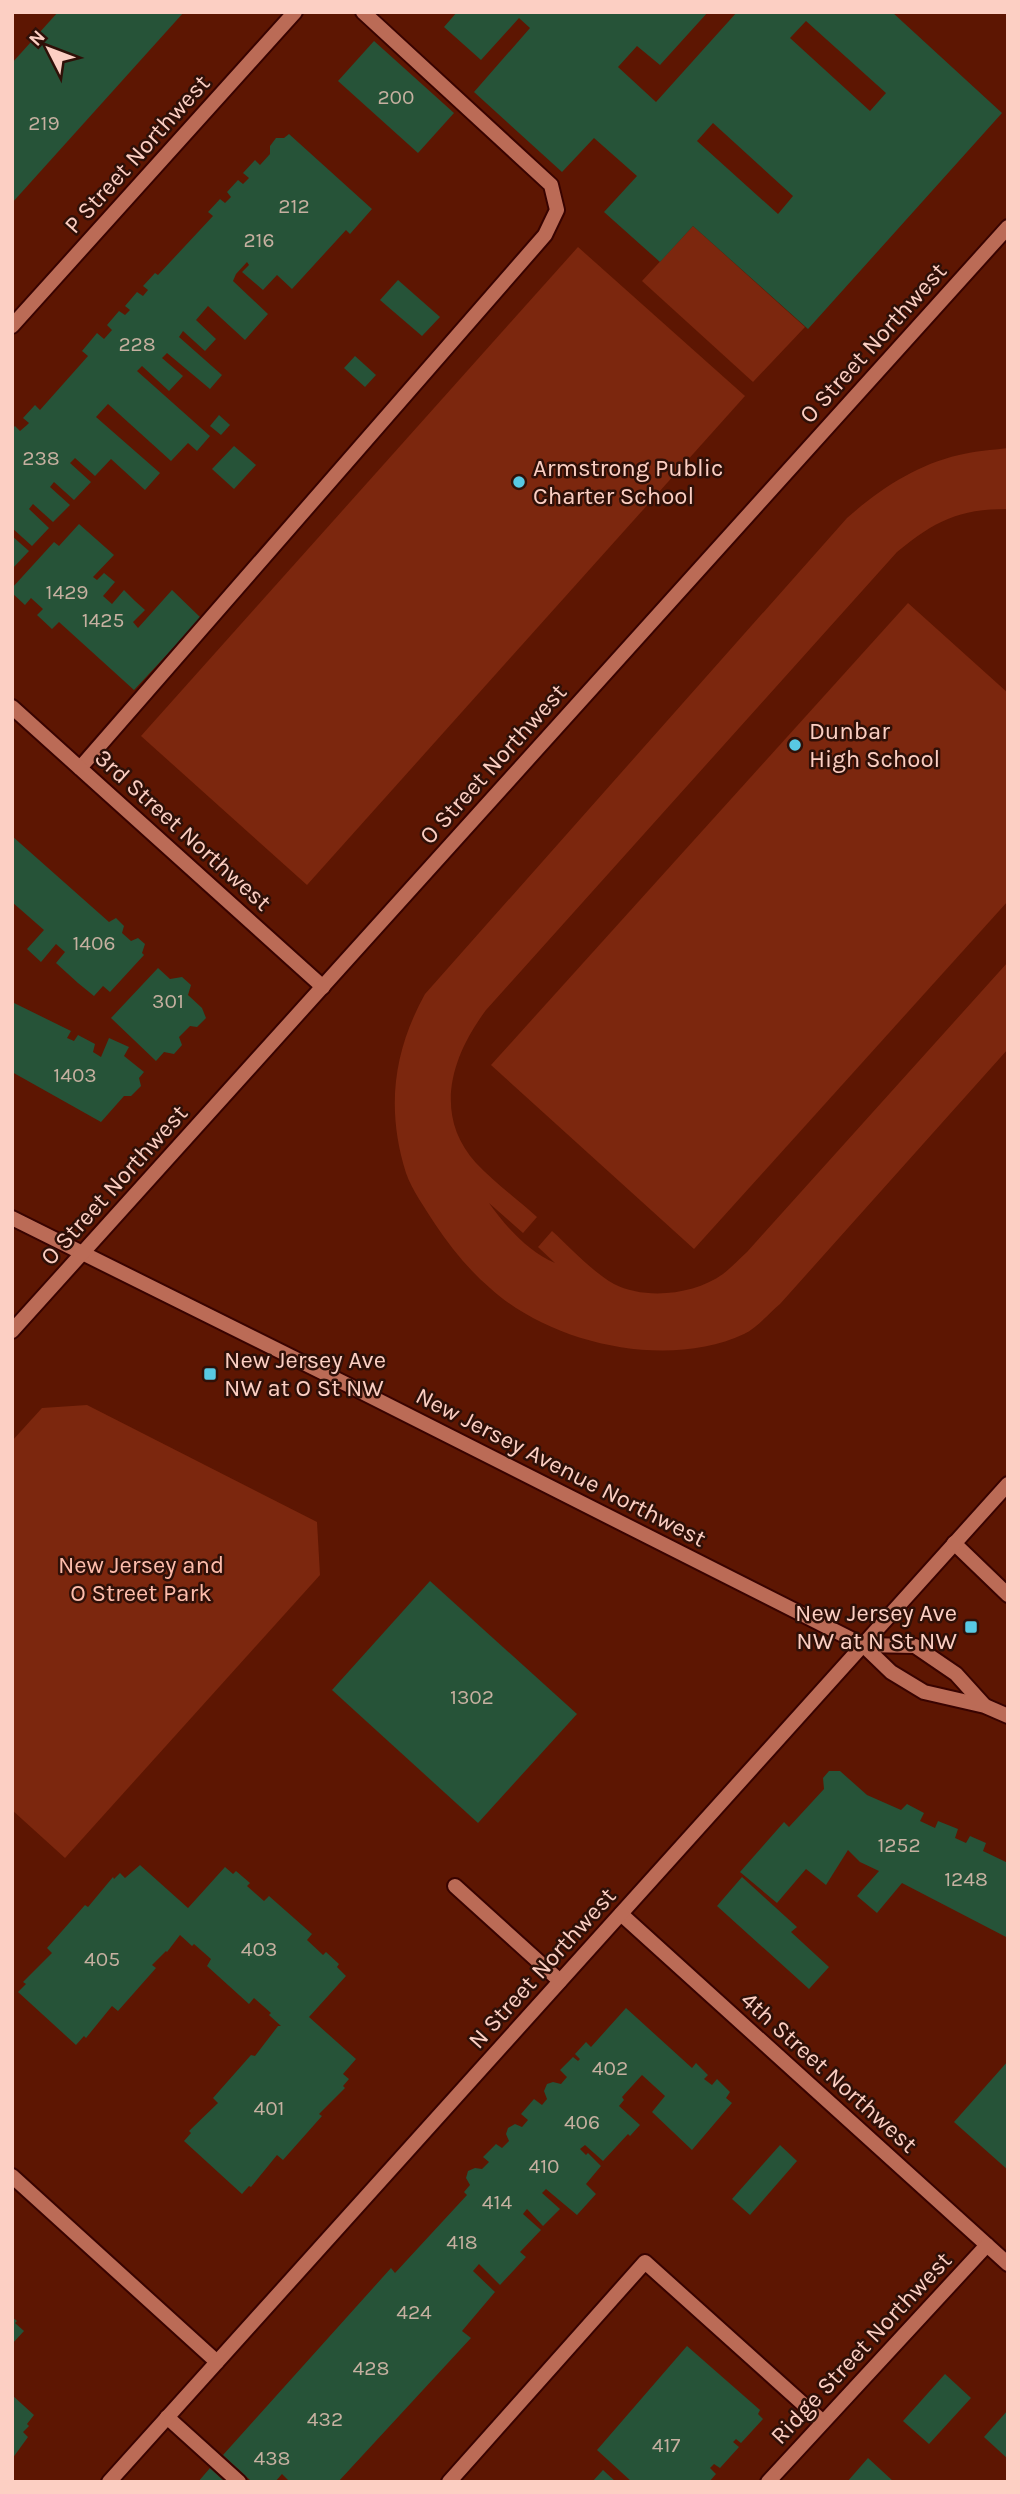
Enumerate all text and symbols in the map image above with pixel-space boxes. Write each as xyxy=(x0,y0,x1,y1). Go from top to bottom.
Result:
north arrow xyxy=(14,14,84,84)
text: N xyxy=(24,26,50,51)
street label: P Street Northwest xyxy=(58,69,216,239)
house number: 200 xyxy=(377,85,415,109)
house number: 219 xyxy=(28,111,60,135)
house number: 212 xyxy=(278,194,310,218)
house number: 216 xyxy=(243,228,275,252)
street label: O Street Northwest xyxy=(794,257,952,429)
house number: 228 xyxy=(118,332,156,356)
house number: 238 xyxy=(22,446,60,470)
place label: Armstrong Public Charter School xyxy=(533,454,723,510)
marker: Armstrong Public Charter School xyxy=(511,474,527,490)
house number: 1429 xyxy=(45,580,89,604)
house number: 1425 xyxy=(82,608,124,632)
street label: O Street Northwest xyxy=(414,678,572,850)
place label: Dunbar High School xyxy=(809,717,940,773)
marker: Dunbar High School xyxy=(787,737,803,753)
street label: 3rd Street Northwest xyxy=(89,744,277,916)
house number: 1406 xyxy=(72,931,116,955)
house number: 301 xyxy=(152,989,184,1013)
house number: 1403 xyxy=(53,1063,97,1087)
street label: O Street Northwest xyxy=(35,1099,193,1271)
place label: New Jersey Ave NW at O St NW xyxy=(224,1346,386,1402)
marker: New Jersey Ave NW at O St NW xyxy=(202,1366,218,1382)
street label: New Jersey Avenue Northwest xyxy=(411,1381,711,1553)
park label: New Jersey and O Street Park xyxy=(58,1551,224,1607)
place label: New Jersey Ave NW at N St NW xyxy=(795,1599,958,1655)
marker: New Jersey Ave NW at N St NW xyxy=(963,1619,979,1635)
house number: 1302 xyxy=(450,1685,494,1709)
house number: 1252 xyxy=(877,1833,921,1857)
house number: 1248 xyxy=(944,1867,988,1891)
street label: N Street Northwest xyxy=(462,1882,622,2054)
house number: 403 xyxy=(241,1937,277,1961)
house number: 405 xyxy=(84,1947,120,1971)
street label: 4th Street Northwest xyxy=(735,1986,923,2158)
house number: 402 xyxy=(592,2056,628,2080)
house number: 401 xyxy=(253,2096,285,2120)
house number: 406 xyxy=(564,2110,600,2134)
house number: 410 xyxy=(528,2154,560,2178)
house number: 414 xyxy=(482,2190,512,2214)
house number: 418 xyxy=(446,2230,478,2254)
street label: Ridge Street Northwest xyxy=(765,2246,957,2450)
house number: 424 xyxy=(396,2300,432,2324)
house number: 428 xyxy=(353,2356,389,2380)
house number: 432 xyxy=(307,2407,343,2431)
house number: 417 xyxy=(652,2433,680,2457)
house number: 438 xyxy=(253,2446,291,2470)

